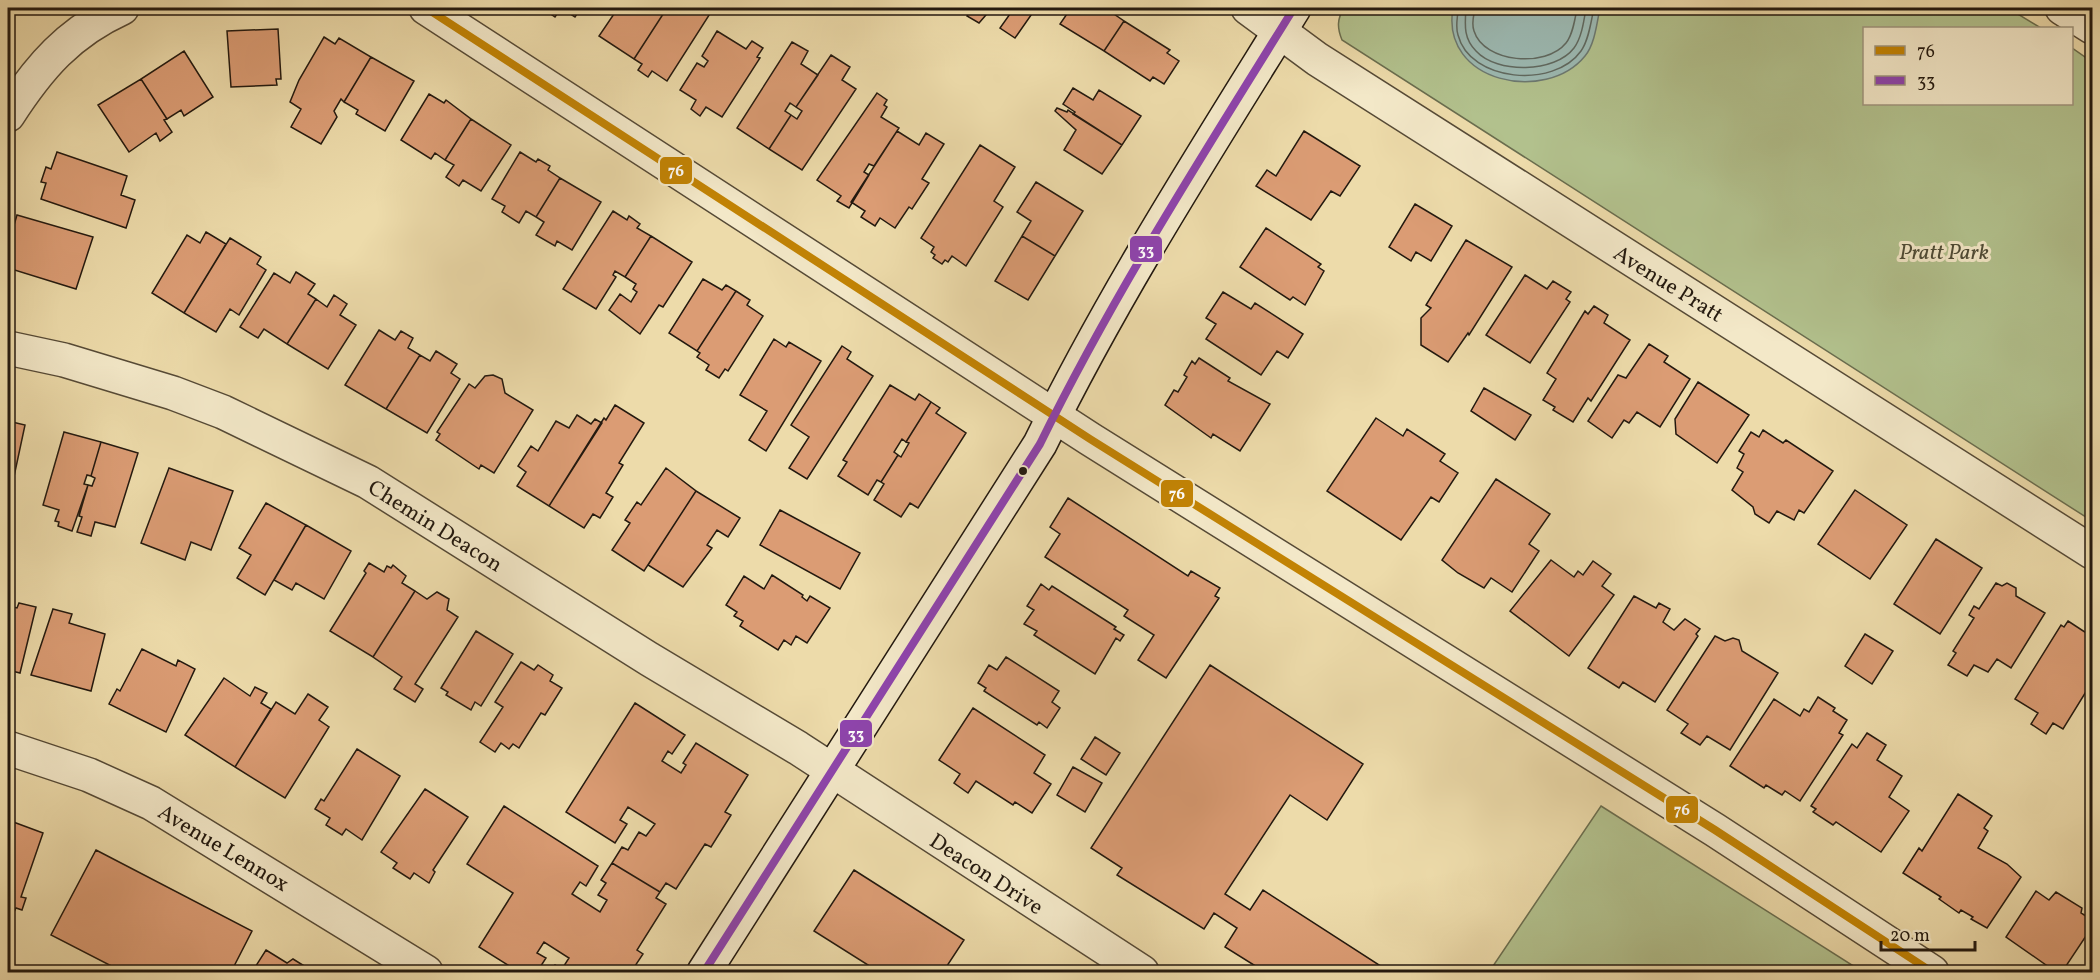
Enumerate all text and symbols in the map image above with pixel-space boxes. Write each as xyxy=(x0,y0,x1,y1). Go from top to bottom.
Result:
legend xyxy=(1863,27,2073,105)
text: 76 xyxy=(1917,40,1935,65)
text: 33 xyxy=(1917,70,1935,95)
line badge: 76 xyxy=(659,156,693,185)
text: 76 xyxy=(668,161,684,183)
line badge: 33 xyxy=(1129,235,1163,263)
park label: Pratt Park xyxy=(1899,238,1989,269)
street label: Avenue Pratt xyxy=(1607,239,1729,331)
text: 33 xyxy=(1138,240,1154,262)
unlabelled marker xyxy=(1017,465,1029,477)
street label: Chemin Deacon xyxy=(361,473,508,581)
line badge: 76 xyxy=(1160,479,1194,508)
text: 76 xyxy=(1169,484,1185,506)
line badge: 33 xyxy=(839,719,873,748)
text: 33 xyxy=(848,724,864,746)
line badge: 76 xyxy=(1665,795,1699,824)
street label: Avenue Lennox xyxy=(151,798,294,901)
text: 76 xyxy=(1674,800,1690,822)
street label: Deacon Drive xyxy=(923,827,1049,924)
scale bar xyxy=(1881,914,1976,952)
text: 20 m xyxy=(1890,924,1930,949)

